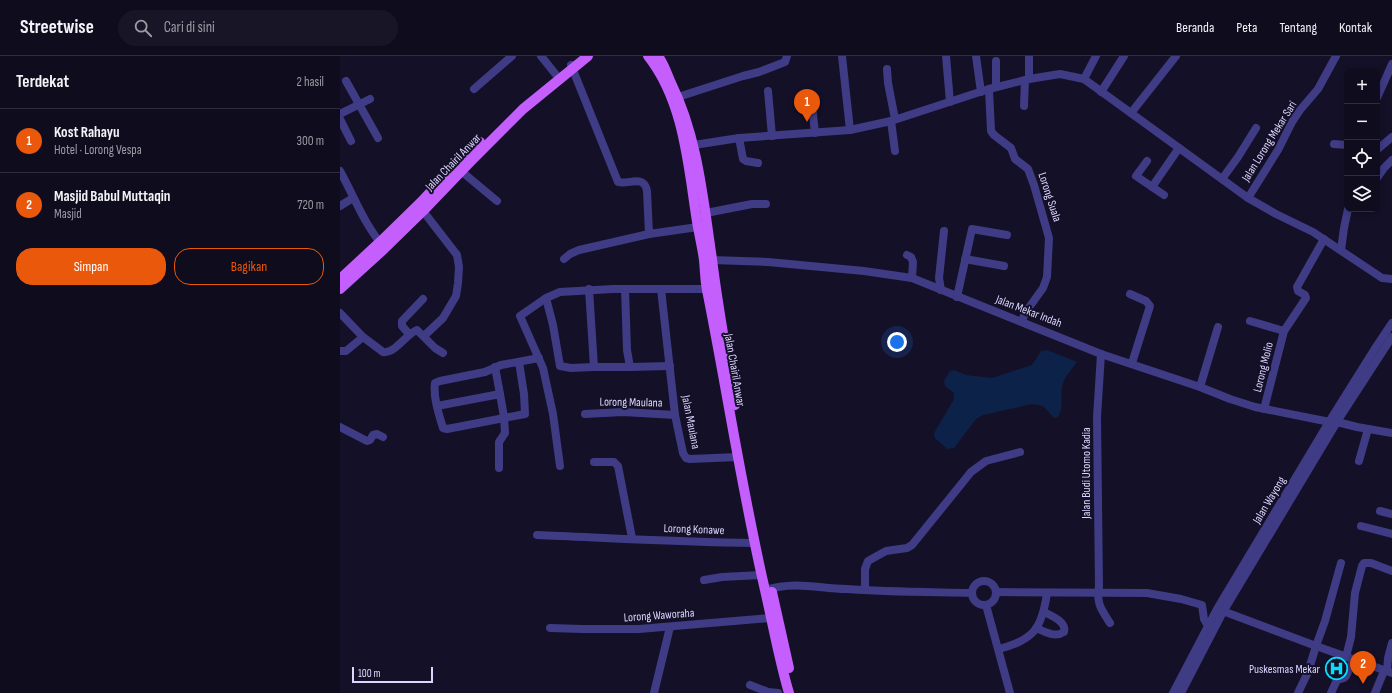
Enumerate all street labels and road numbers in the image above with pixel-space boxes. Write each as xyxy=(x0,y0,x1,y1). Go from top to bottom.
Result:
street label: Jalan Lorong Mekar Sari xyxy=(1238,98,1300,185)
street label: Jalan Chairil Anwar xyxy=(422,130,485,195)
street label: Lorong Suala xyxy=(1035,171,1065,224)
street label: Jalan Mekar Indah xyxy=(993,292,1064,331)
street label: Jalan Chairil Anwar xyxy=(721,331,748,408)
street label: Lorong Molio xyxy=(1250,340,1277,394)
street label: Jalan Maulana xyxy=(678,393,703,451)
street label: Lorong Maulana xyxy=(599,394,663,411)
street label: Jalan Budi Utomo Kadia xyxy=(1079,427,1094,520)
street label: Jalan Wayong xyxy=(1249,474,1289,527)
street label: Lorong Konawe xyxy=(663,521,725,538)
street label: Lorong Waworaha xyxy=(623,606,695,625)

